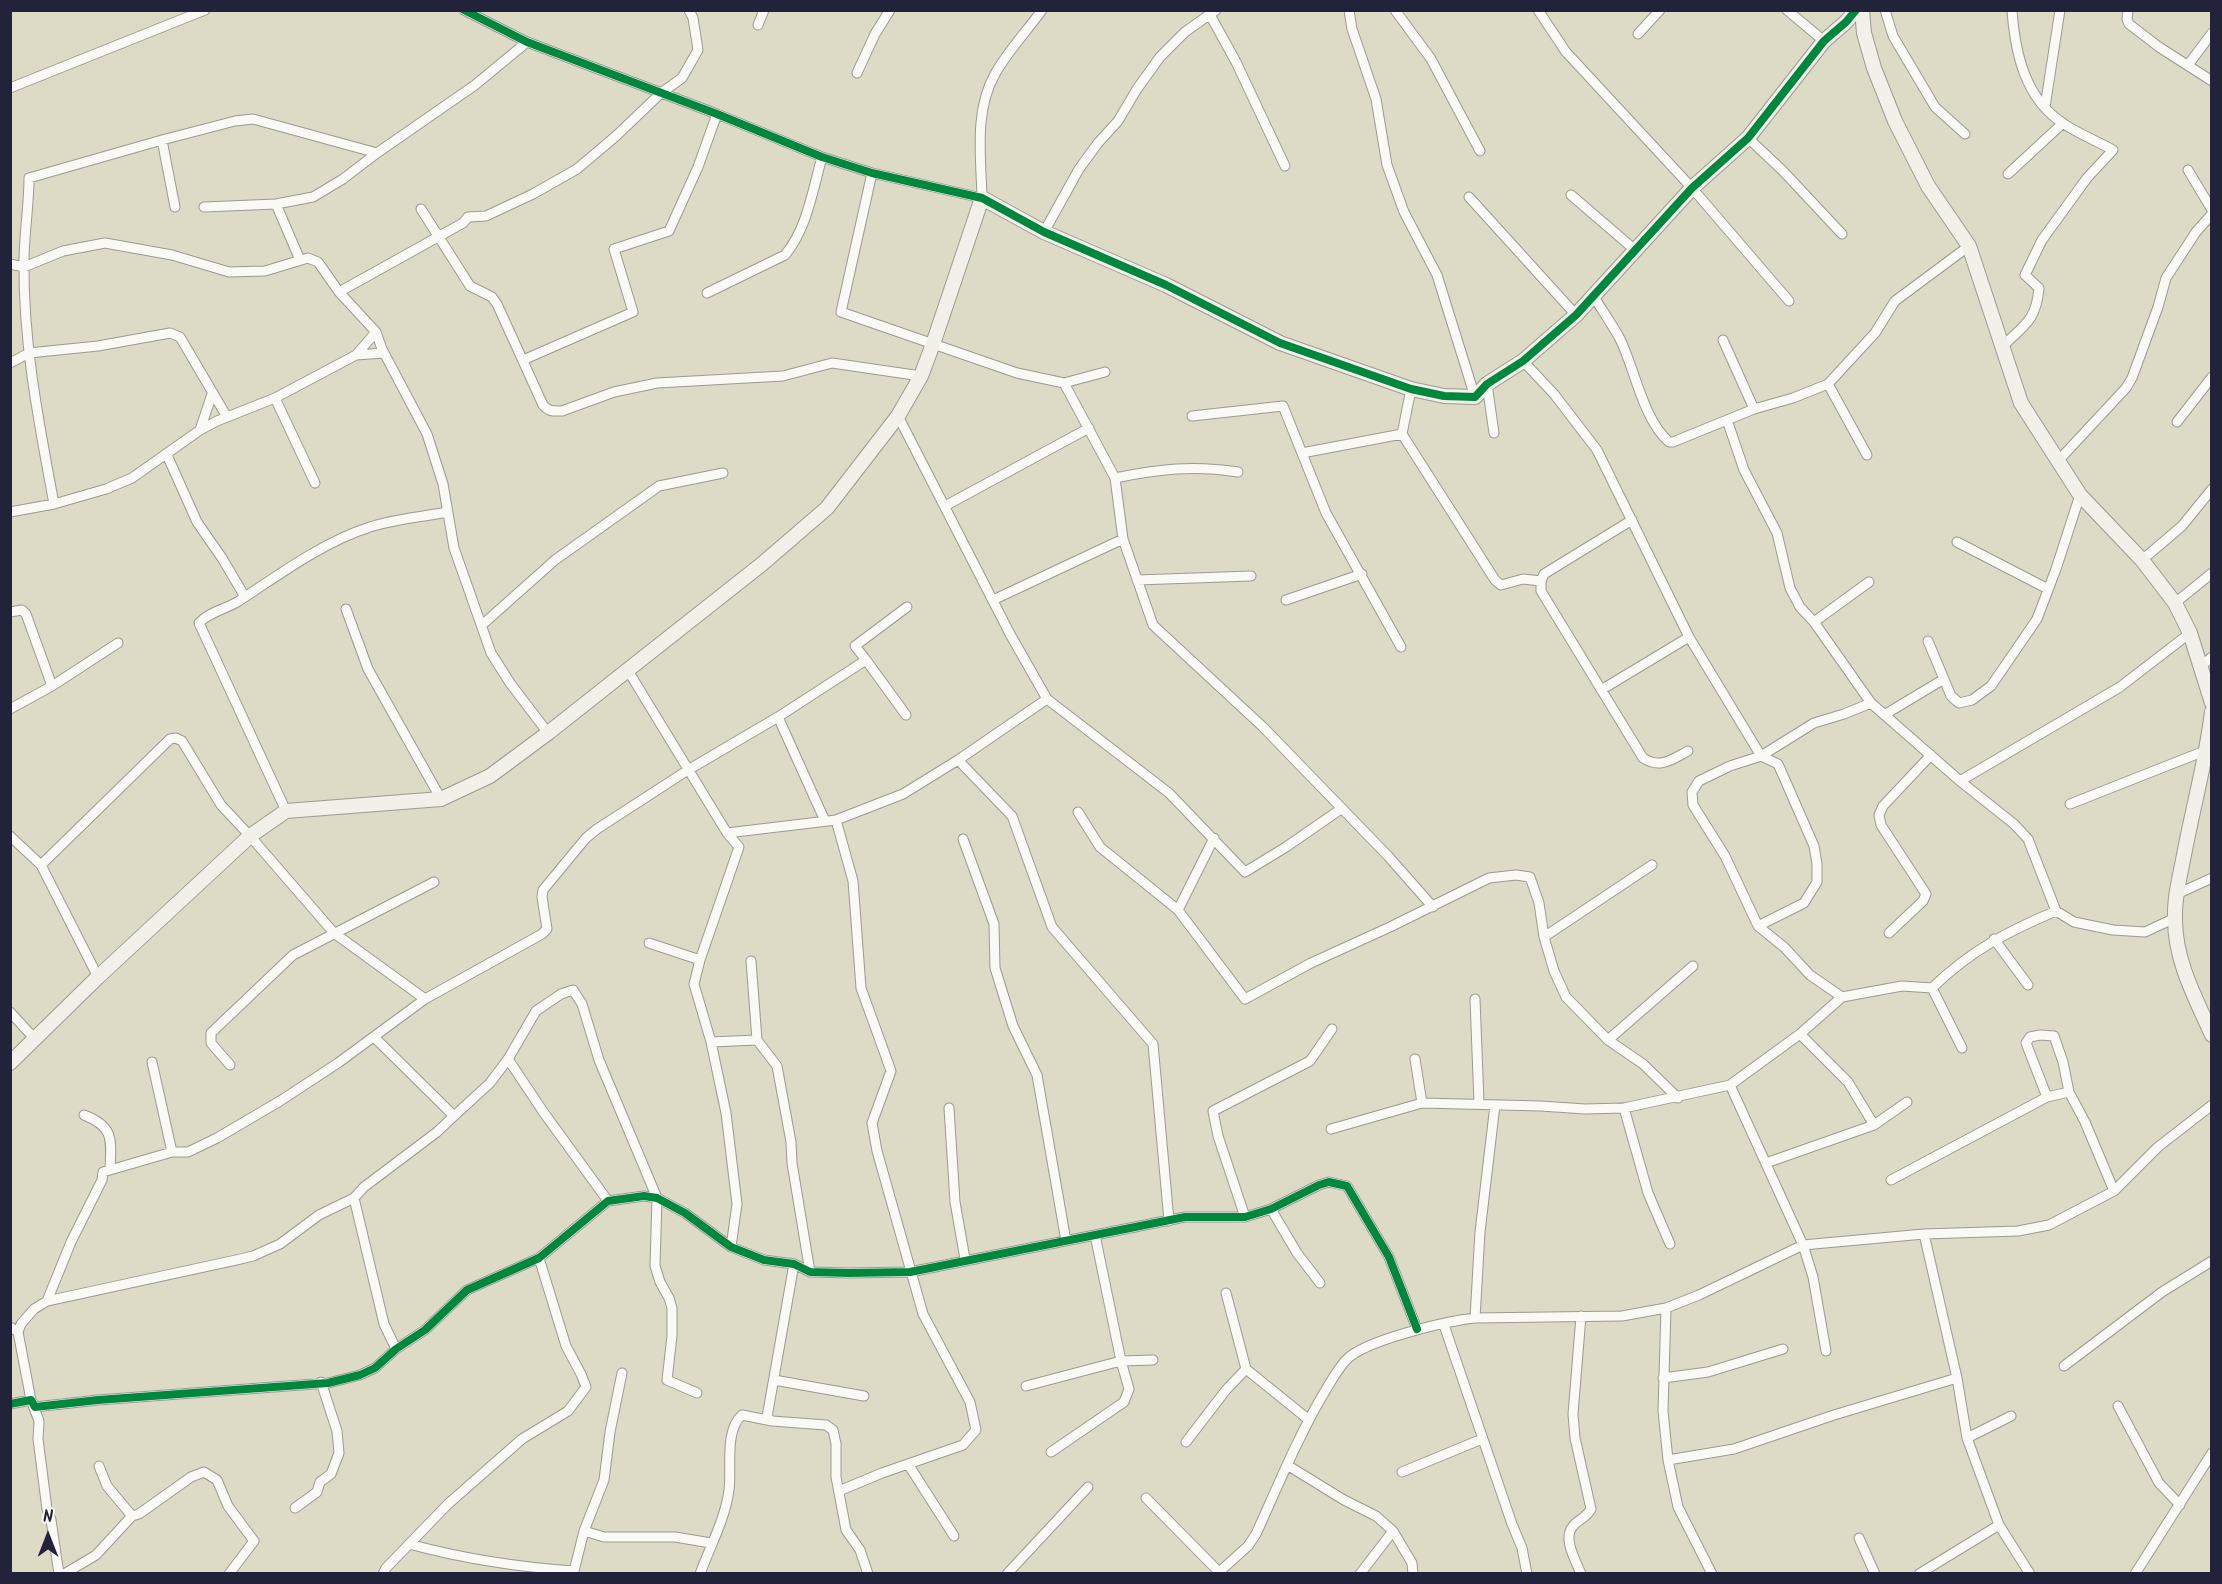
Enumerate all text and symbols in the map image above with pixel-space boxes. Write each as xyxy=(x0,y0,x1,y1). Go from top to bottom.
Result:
text: N xyxy=(43,1505,53,1530)
north arrow xyxy=(18,1506,78,1566)

